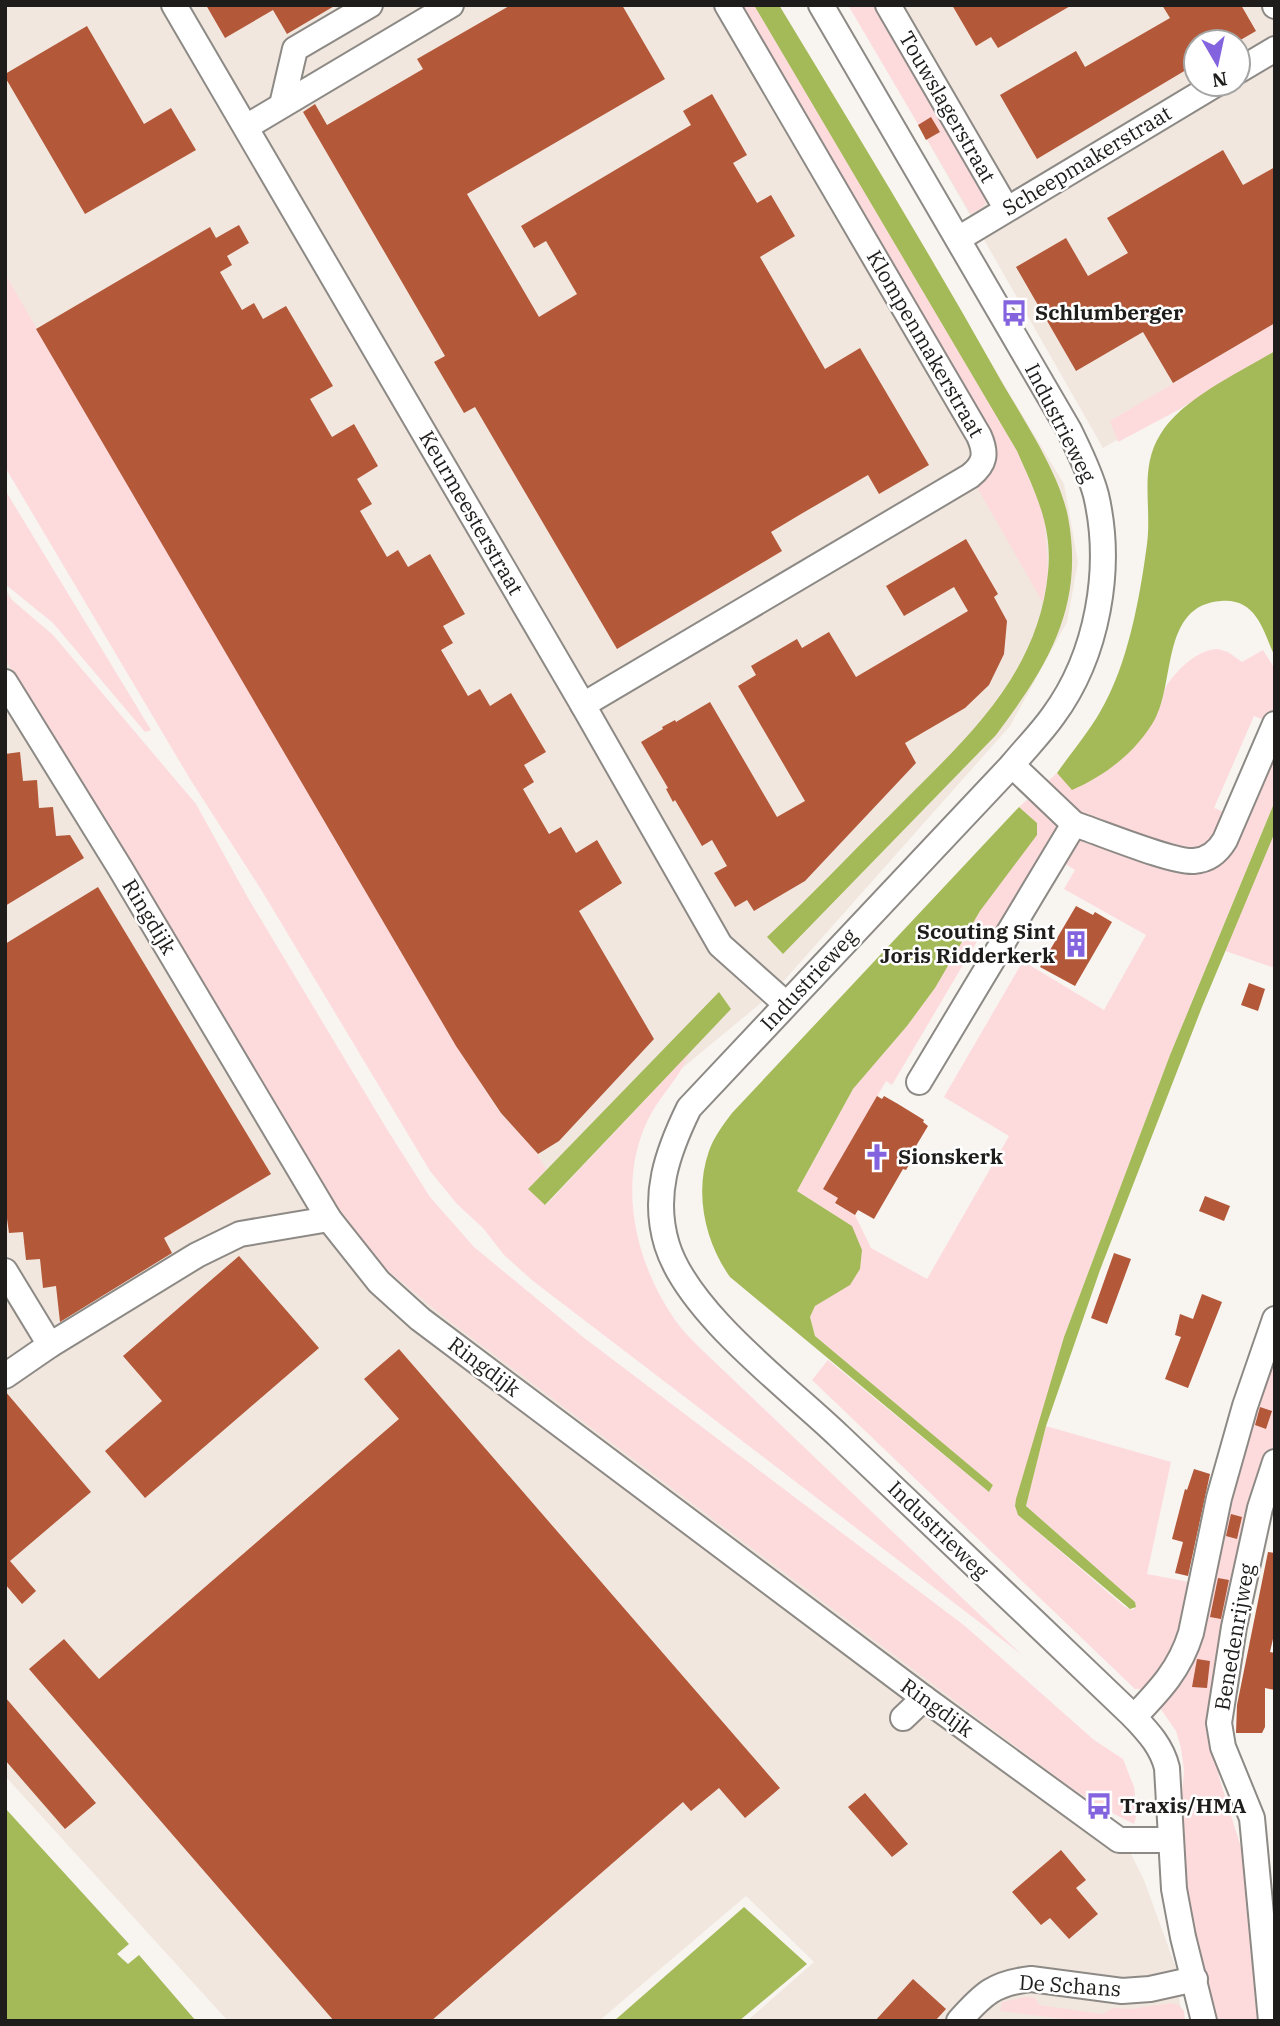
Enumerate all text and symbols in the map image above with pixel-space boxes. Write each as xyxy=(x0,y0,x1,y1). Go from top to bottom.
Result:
street label: Touwslagerstraat xyxy=(893,26,1003,187)
north arrow xyxy=(1182,28,1252,98)
text: N xyxy=(1210,67,1229,93)
street label: Scheepmakerstraat xyxy=(997,99,1176,222)
street label: Klompenmakerstraat xyxy=(861,245,991,442)
bus stop icon: Schlumberger xyxy=(999,298,1029,328)
place label: Schlumberger xyxy=(1035,298,1184,326)
street label: Industrieweg xyxy=(1019,358,1103,487)
street label: Keurmeesterstraat xyxy=(413,425,530,600)
street label: Ringdijk xyxy=(116,874,184,960)
place label: Scouting Sint Joris Ridderkerk xyxy=(880,917,1055,969)
street label: Industrieweg xyxy=(754,922,863,1036)
building icon: Scouting Sint Joris Ridderkerk xyxy=(1061,929,1091,959)
church icon: Sionskerk xyxy=(862,1142,892,1172)
place label: Sionskerk xyxy=(898,1142,1003,1170)
street label: Ringdijk xyxy=(443,1330,527,1403)
street label: Industrieweg xyxy=(882,1474,996,1585)
street label: Benedenrijweg xyxy=(1207,1561,1261,1713)
street label: Ringdijk xyxy=(896,1671,980,1743)
bus stop icon: Traxis/HMA xyxy=(1084,1791,1114,1821)
place label: Traxis/HMA xyxy=(1120,1791,1247,1819)
street label: De Schans xyxy=(1018,1967,1122,2003)

